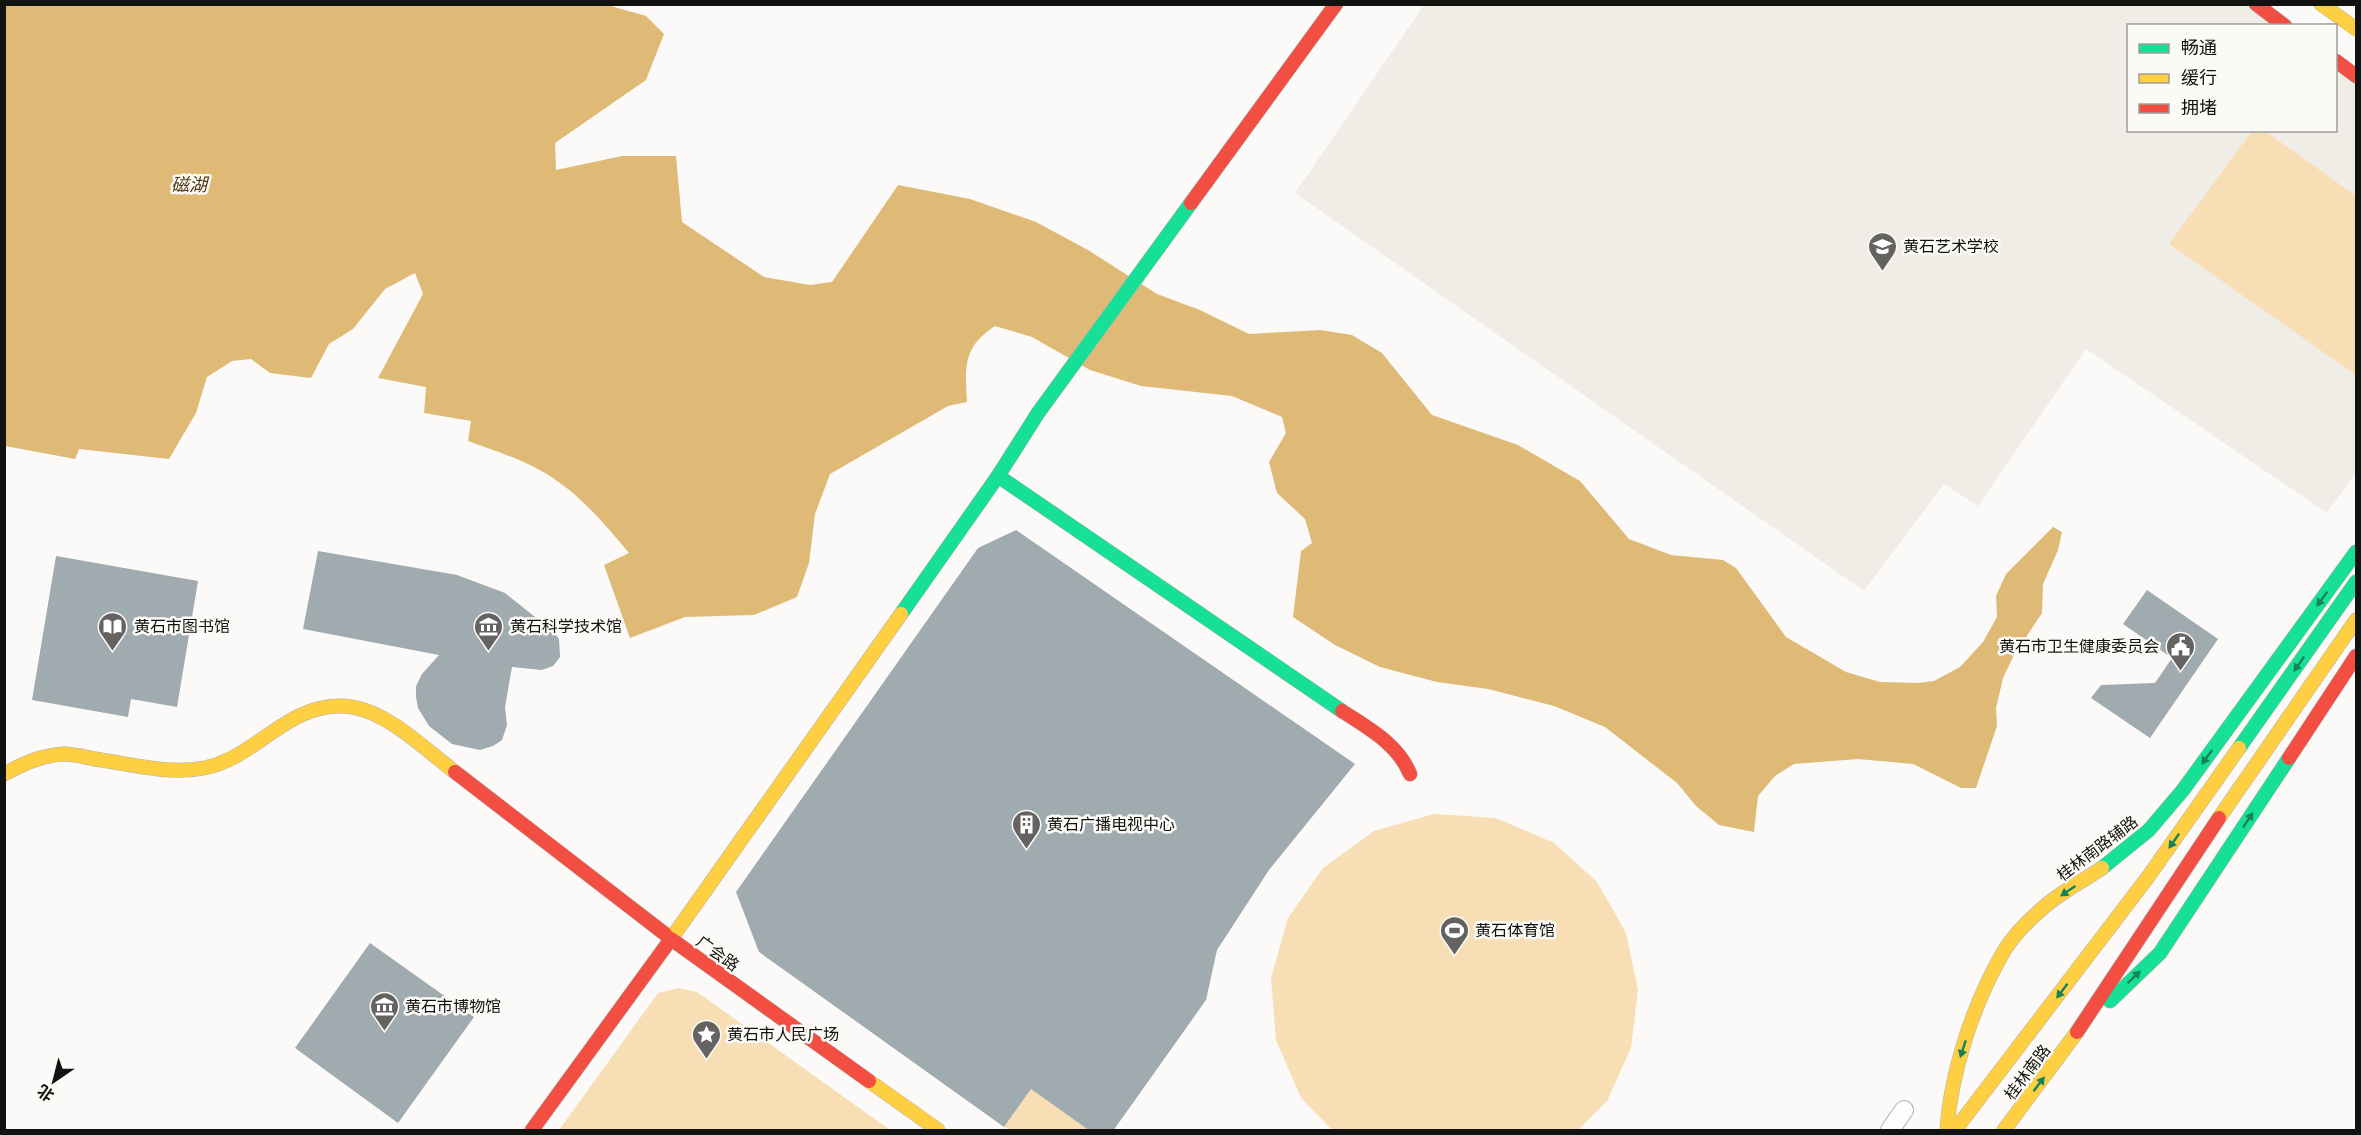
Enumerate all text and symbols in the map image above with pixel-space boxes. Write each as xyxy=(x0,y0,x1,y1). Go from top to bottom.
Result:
legend xyxy=(2127,24,2337,132)
text: 畅通 xyxy=(2181,36,2217,59)
text: 缓行 xyxy=(2181,66,2217,89)
text: 拥堵 xyxy=(2181,96,2217,119)
water label: 磁湖 xyxy=(171,173,210,196)
school or university icon: 黄石艺术学校 xyxy=(1866,230,1898,272)
place label: 黄石艺术学校 xyxy=(1903,236,1999,256)
one-way arrow xyxy=(2316,590,2328,606)
library icon: 黄石市图书馆 xyxy=(97,610,129,652)
museum icon: 黄石科学技术馆 xyxy=(473,610,505,652)
place label: 黄石市图书馆 xyxy=(134,616,230,636)
place label: 黄石科学技术馆 xyxy=(510,616,622,636)
public building icon: 黄石市卫生健康委员会 xyxy=(2164,630,2196,672)
place label: 黄石市卫生健康委员会 xyxy=(1999,636,2159,656)
one-way arrow xyxy=(2293,656,2305,672)
one-way arrow xyxy=(2201,748,2213,764)
building icon: 黄石广播电视中心 xyxy=(1010,808,1042,850)
street label: 桂林南路辅路 xyxy=(2053,811,2141,885)
one-way arrow xyxy=(2242,812,2254,828)
place label: 黄石广播电视中心 xyxy=(1047,814,1175,834)
one-way arrow xyxy=(2168,832,2180,848)
one-way arrow xyxy=(2060,885,2076,896)
sports icon: 黄石体育馆 xyxy=(1438,914,1470,956)
place label: 黄石体育馆 xyxy=(1475,920,1555,940)
street label: 广会路 xyxy=(693,931,743,975)
one-way arrow xyxy=(2127,970,2142,984)
one-way arrow xyxy=(2056,982,2068,998)
museum icon: 黄石市博物馆 xyxy=(368,990,400,1032)
place label: 黄石市博物馆 xyxy=(405,996,501,1016)
place icon: 黄石市人民广场 xyxy=(690,1018,722,1060)
place label: 黄石市人民广场 xyxy=(727,1024,839,1044)
one-way arrow xyxy=(1957,1040,1967,1058)
street label: 桂林南路 xyxy=(2000,1040,2054,1104)
north arrow xyxy=(24,1051,84,1111)
one-way arrow xyxy=(2033,1076,2045,1092)
text: 北 xyxy=(33,1081,58,1106)

